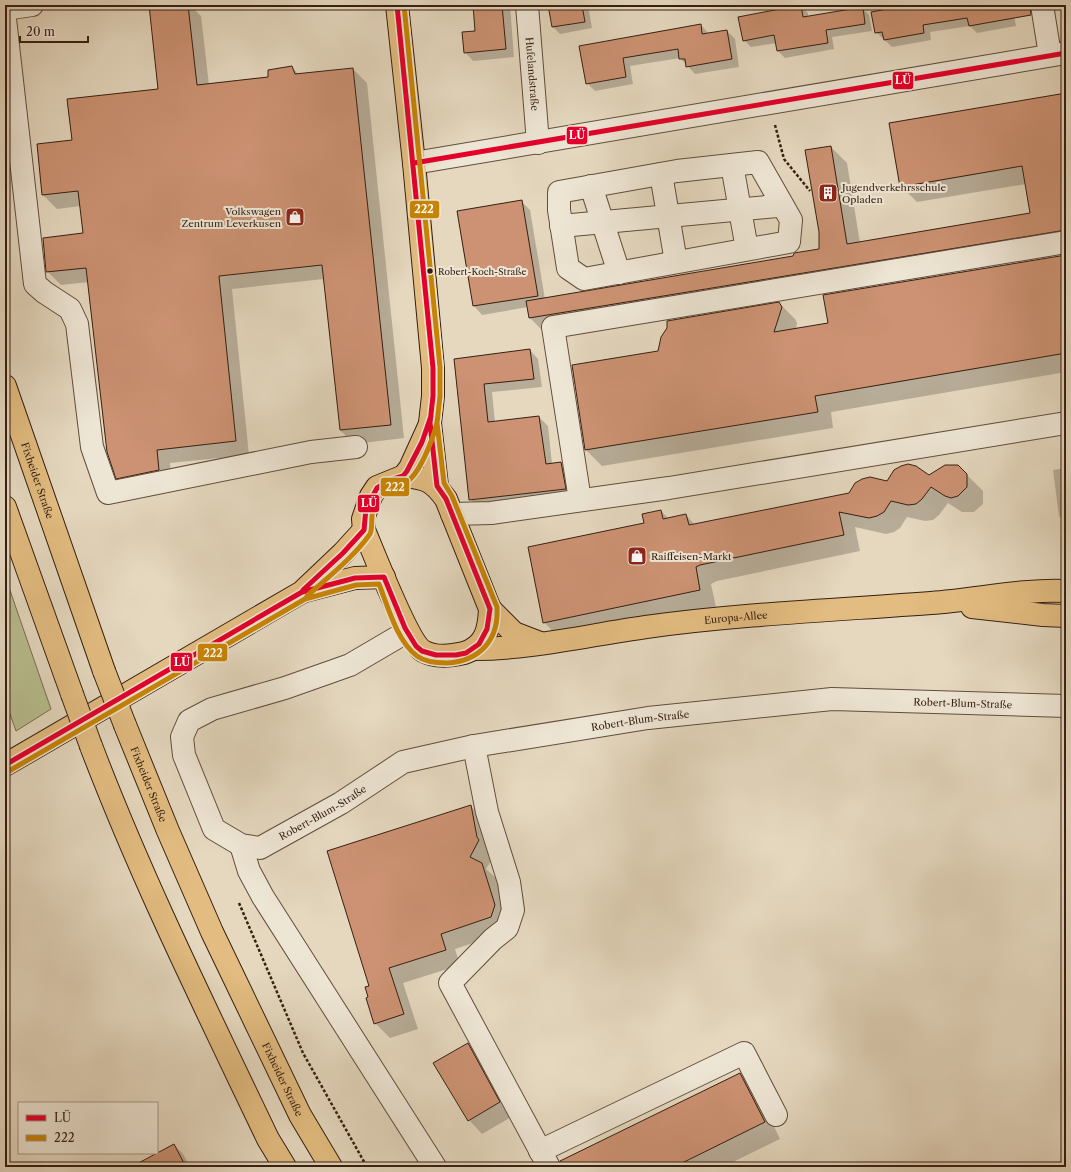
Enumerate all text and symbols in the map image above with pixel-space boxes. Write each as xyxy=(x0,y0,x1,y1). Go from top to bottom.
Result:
scale bar xyxy=(20,18,88,44)
text: 20 m xyxy=(26,24,55,39)
street label: Hufelandstraße xyxy=(523,36,541,112)
line badge: LÜ xyxy=(892,71,914,90)
text: LÜ xyxy=(895,73,911,87)
line badge: LÜ xyxy=(566,126,588,145)
text: LÜ xyxy=(569,128,585,142)
place label: Jugendverkehrsschule Opladen xyxy=(840,181,946,206)
building icon: Jugendverkehrsschule Opladen xyxy=(817,182,839,204)
line badge: 222 xyxy=(409,200,440,219)
text: 222 xyxy=(414,202,434,216)
place label: Volkswagen Zentrum Leverkusen xyxy=(181,205,282,230)
shop icon: Volkswagen Zentrum Leverkusen xyxy=(284,206,306,228)
marker: Robert-Koch-Straße xyxy=(425,266,435,276)
place label: Robert-Koch-Straße xyxy=(438,266,527,277)
street label: Fixheider Straße xyxy=(18,441,57,521)
line badge: 222 xyxy=(380,477,410,497)
text: 222 xyxy=(385,480,405,494)
line badge: LÜ xyxy=(357,494,380,513)
text: LÜ xyxy=(361,496,377,510)
shop icon: Raiffeisen-Markt xyxy=(626,545,648,567)
place label: Raiffeisen-Markt xyxy=(651,550,732,563)
street label: Europa-Allee xyxy=(704,608,769,627)
line badge: 222 xyxy=(197,643,228,662)
text: 222 xyxy=(203,646,223,660)
line badge: LÜ xyxy=(170,652,193,672)
text: LÜ xyxy=(174,655,190,669)
street label: Robert-Blum-Straße xyxy=(913,695,1013,711)
street label: Robert-Blum-Straße xyxy=(590,708,690,734)
street label: Fixheider Straße xyxy=(127,745,170,824)
street label: Robert-Blum-Straße xyxy=(277,782,369,843)
street label: Fixheider Straße xyxy=(259,1041,306,1119)
legend xyxy=(18,1102,158,1154)
text: LÜ xyxy=(54,1109,71,1125)
text: 222 xyxy=(54,1130,75,1145)

